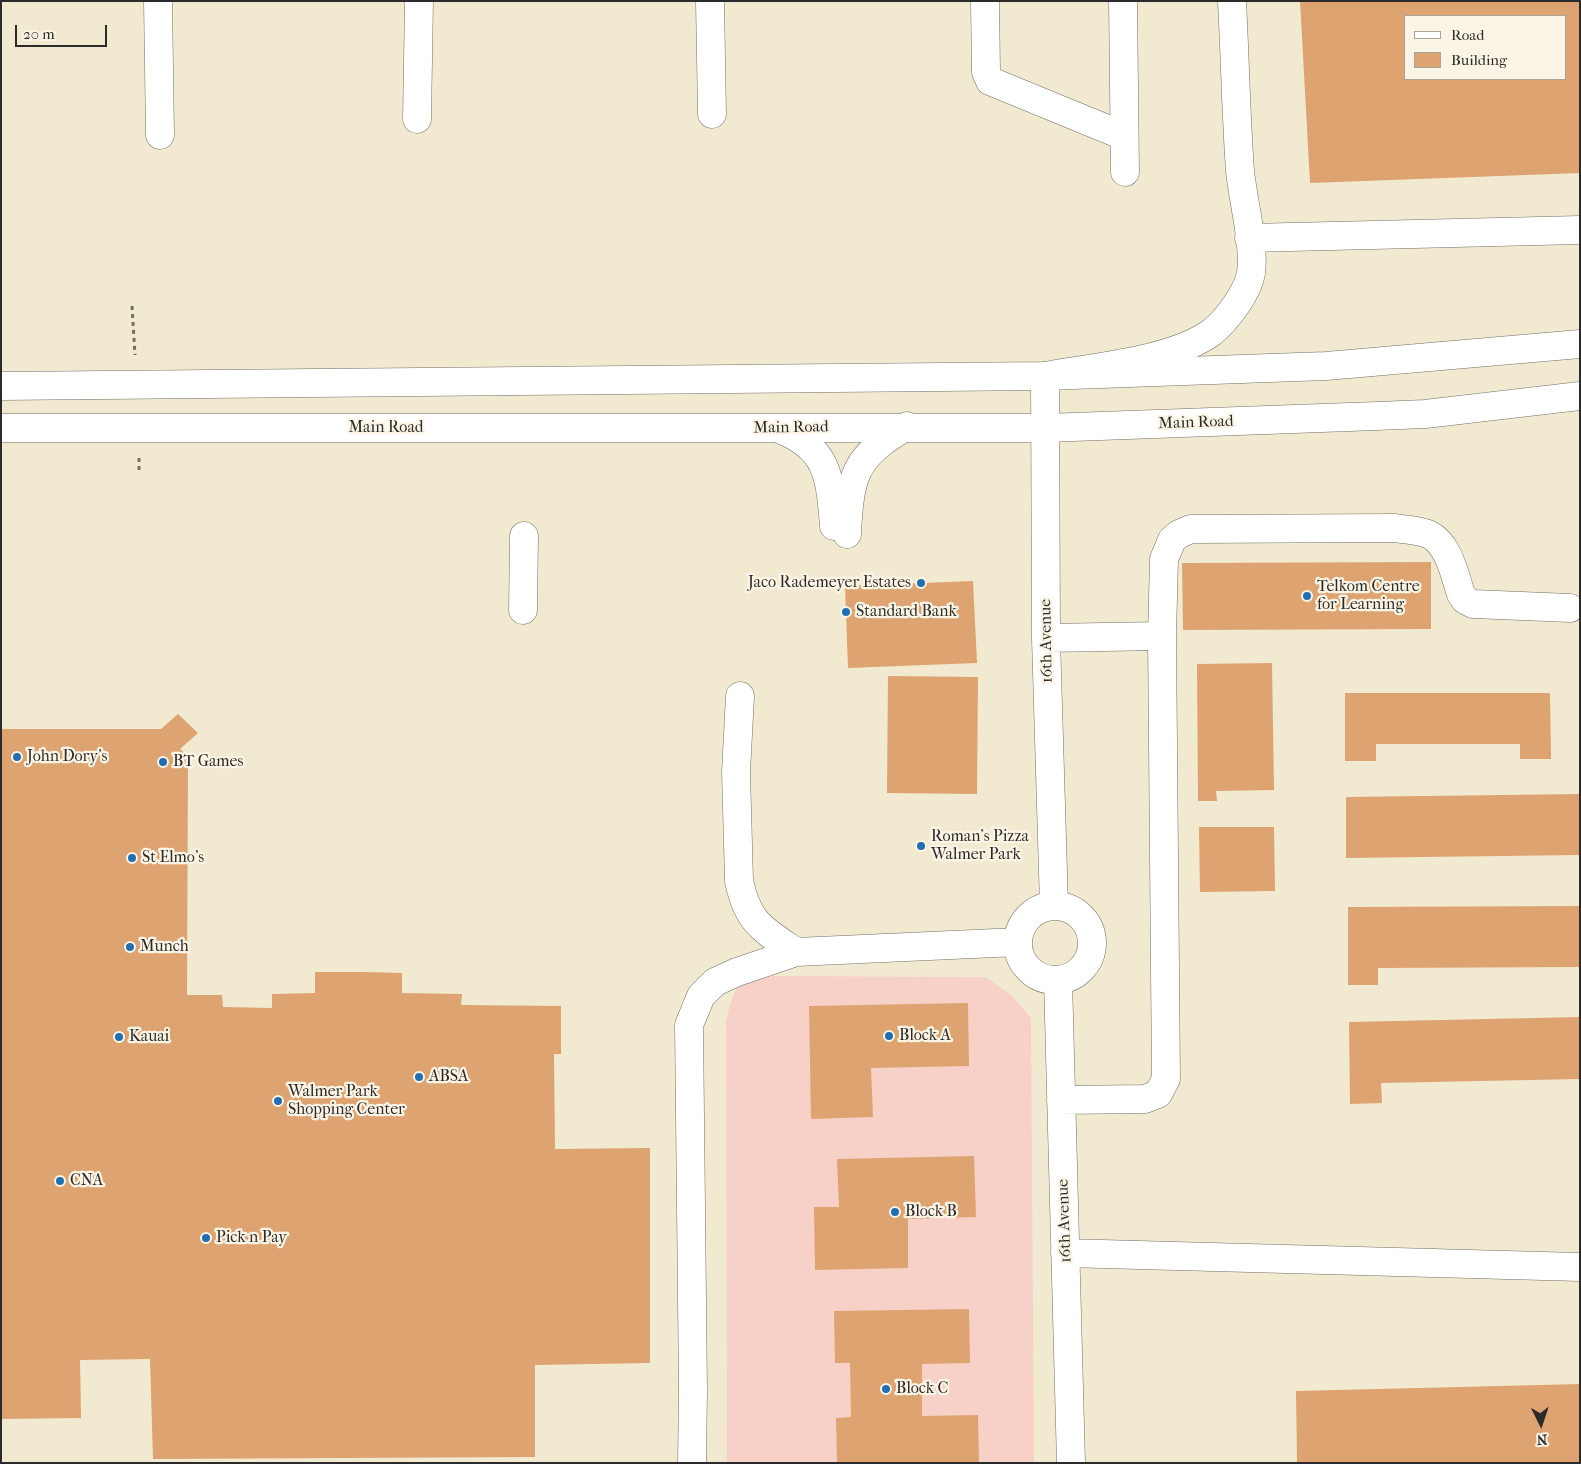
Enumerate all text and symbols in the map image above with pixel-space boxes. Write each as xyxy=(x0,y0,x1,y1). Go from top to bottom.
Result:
scale bar xyxy=(18,15,110,47)
legend xyxy=(1404,15,1566,80)
text: 20 m xyxy=(23,25,55,43)
text: Road xyxy=(1451,26,1484,44)
text: Building xyxy=(1451,51,1507,69)
street label: Main Road xyxy=(1158,412,1234,434)
street label: Main Road xyxy=(348,418,424,438)
street label: Main Road xyxy=(753,418,829,438)
place label: Jaco Rademeyer Estates xyxy=(748,573,911,593)
marker: Jaco Rademeyer Estates xyxy=(915,577,927,589)
place label: Telkom Centre for Learning xyxy=(1317,577,1420,615)
marker: Telkom Centre for Learning xyxy=(1301,590,1313,602)
street label: 16th Avenue xyxy=(1037,599,1057,683)
place label: Standard Bank xyxy=(856,602,957,622)
marker: Standard Bank xyxy=(840,606,852,618)
place label: John Dory's xyxy=(27,747,107,767)
marker: John Dory's xyxy=(11,751,23,763)
place label: BT Games xyxy=(173,752,243,772)
marker: BT Games xyxy=(157,756,169,768)
place label: Roman's Pizza Walmer Park xyxy=(931,827,1029,865)
marker: Roman's Pizza Walmer Park xyxy=(915,840,927,852)
place label: St Elmo's xyxy=(142,848,204,868)
marker: St Elmo's xyxy=(126,852,138,864)
place label: Munch xyxy=(140,937,189,957)
marker: Munch xyxy=(124,941,136,953)
place label: Block A xyxy=(899,1026,951,1046)
place label: Kauai xyxy=(129,1027,169,1047)
marker: Block A xyxy=(883,1030,895,1042)
marker: Kauai xyxy=(113,1031,125,1043)
place label: ABSA xyxy=(429,1067,468,1087)
marker: ABSA xyxy=(413,1071,425,1083)
place label: Walmer Park Shopping Center xyxy=(288,1082,405,1120)
marker: Walmer Park Shopping Center xyxy=(272,1095,284,1107)
place label: CNA xyxy=(70,1171,103,1191)
marker: CNA xyxy=(54,1175,66,1187)
street label: 16th Avenue xyxy=(1054,1179,1076,1263)
place label: Block B xyxy=(905,1202,957,1222)
marker: Block B xyxy=(889,1206,901,1218)
place label: Pick n Pay xyxy=(216,1228,287,1248)
marker: Pick n Pay xyxy=(200,1232,212,1244)
place label: Block C xyxy=(896,1379,948,1399)
marker: Block C xyxy=(880,1383,892,1395)
north arrow xyxy=(1516,1399,1566,1449)
text: N xyxy=(1536,1431,1548,1448)

